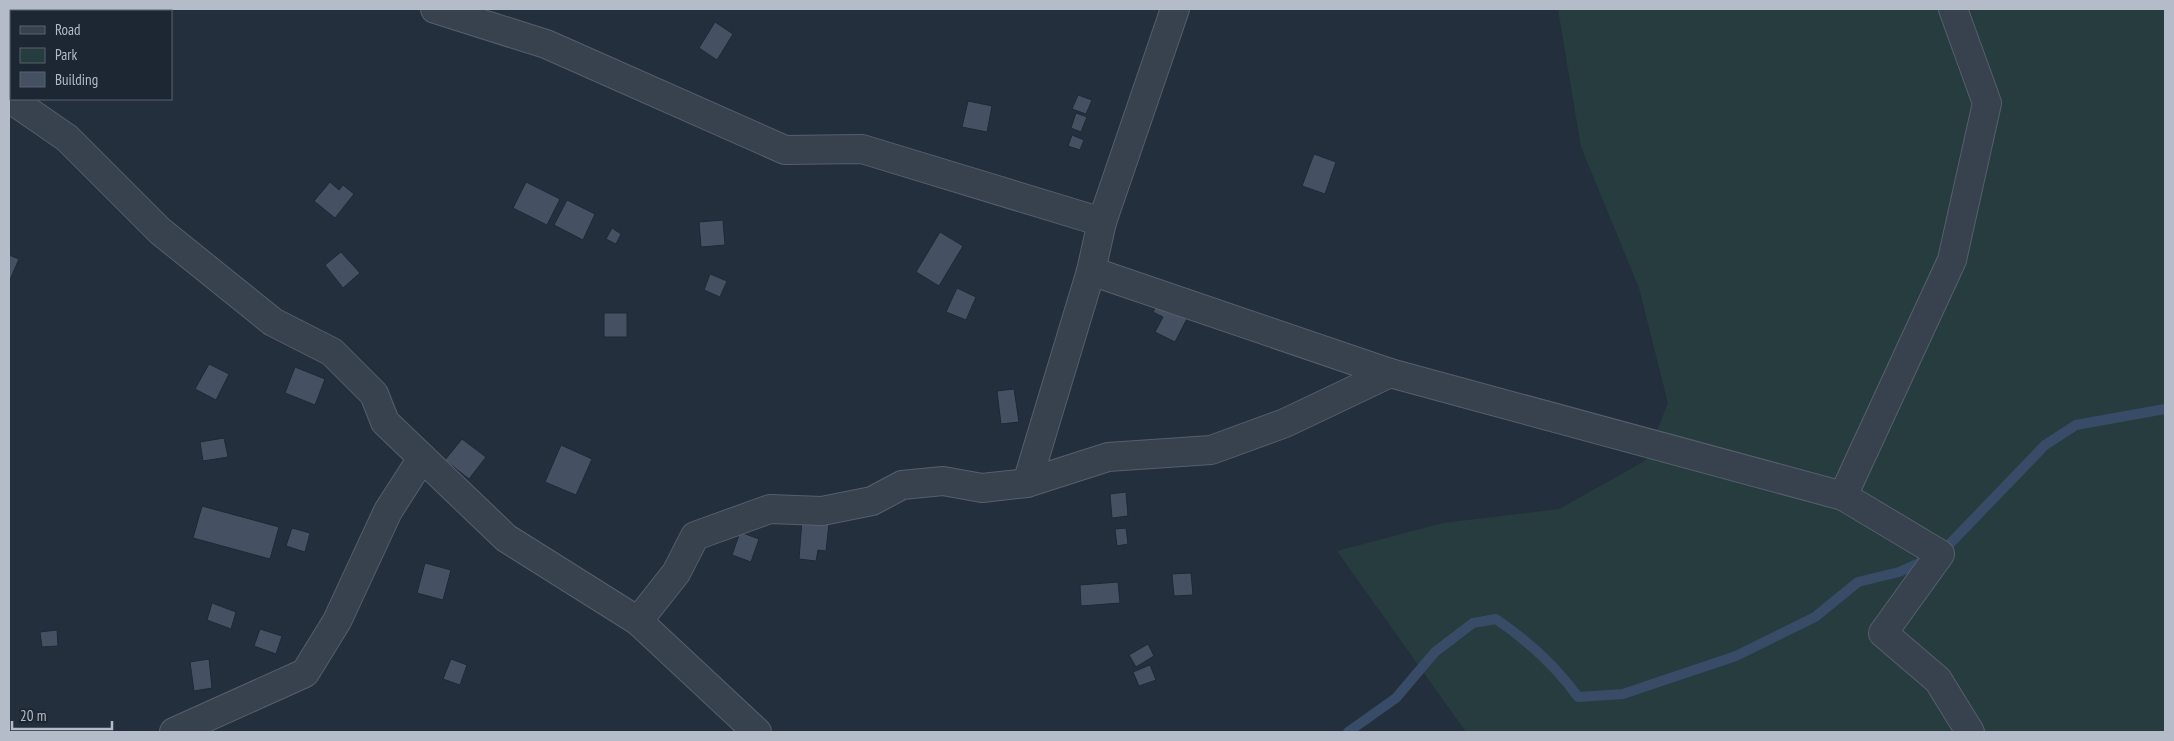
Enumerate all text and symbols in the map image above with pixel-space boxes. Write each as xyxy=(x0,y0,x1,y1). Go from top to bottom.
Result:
legend xyxy=(10,10,172,100)
text: Road xyxy=(55,20,81,39)
text: Park xyxy=(55,45,77,64)
text: Building xyxy=(55,70,98,89)
scale bar xyxy=(12,698,112,730)
text: 20 m xyxy=(20,706,46,725)

